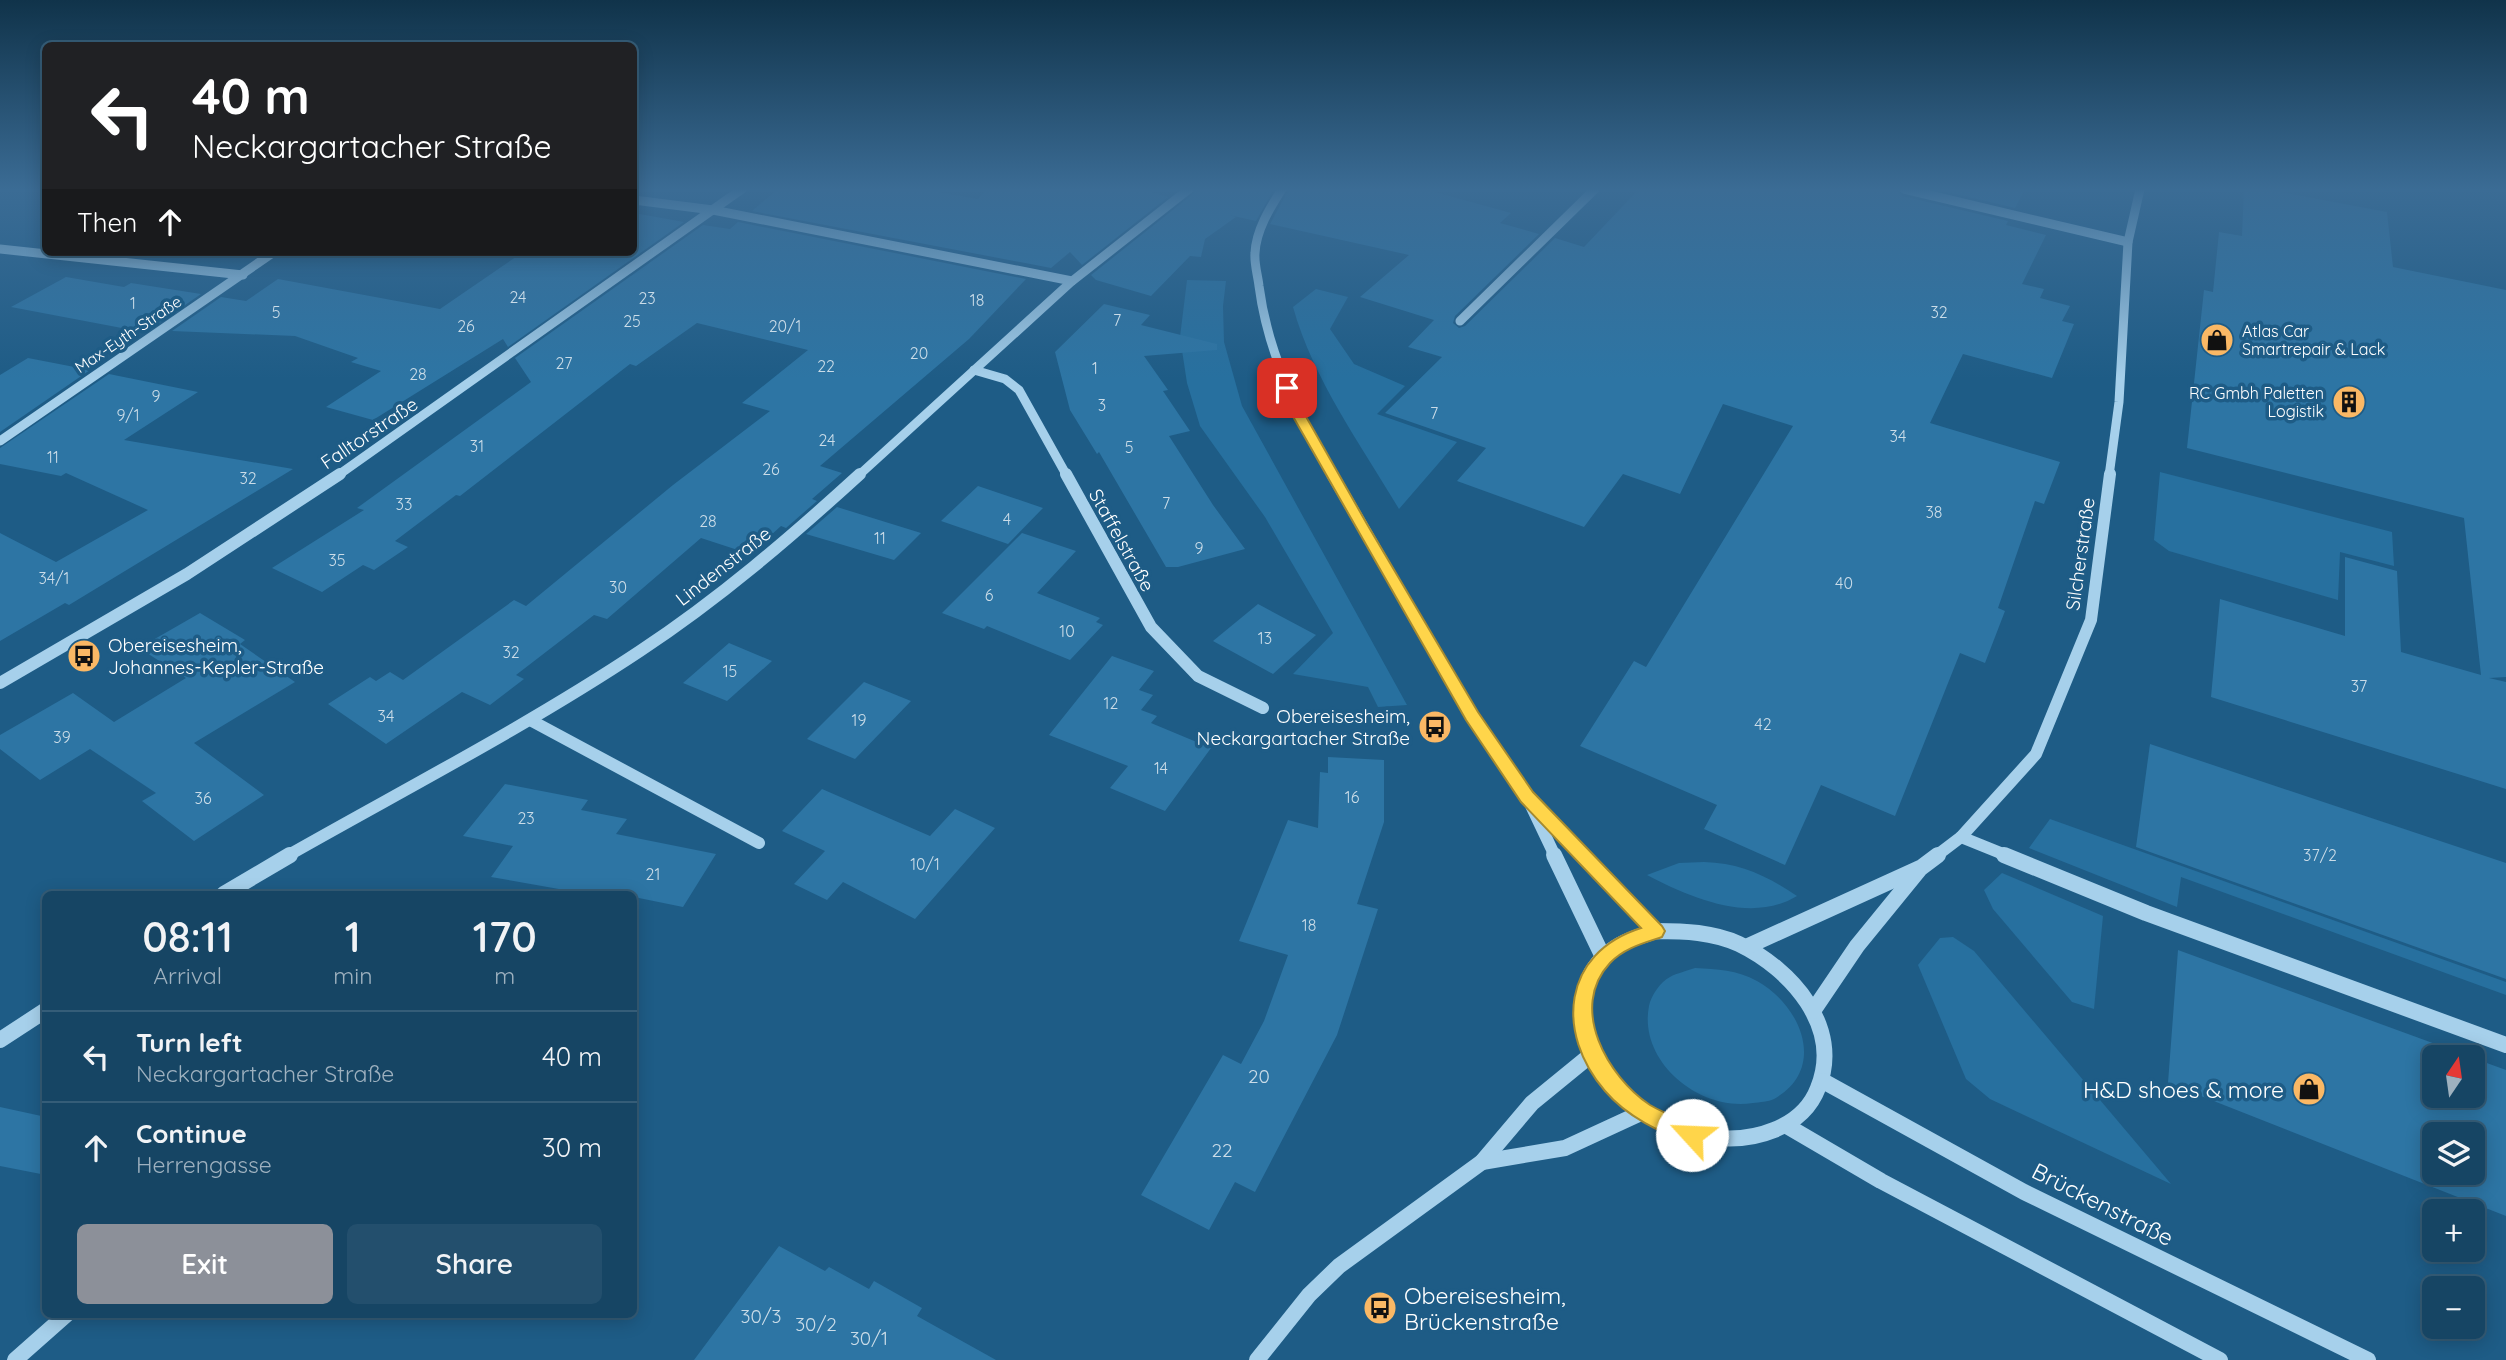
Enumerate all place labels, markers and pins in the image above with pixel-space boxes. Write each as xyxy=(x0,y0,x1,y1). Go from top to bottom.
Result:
shop icon: Atlas Car Smartrepair & Lack xyxy=(2198,321,2236,359)
place label: Atlas Car Smartrepair & Lack xyxy=(2242,321,2385,359)
pin xyxy=(1257,358,1317,418)
place label: RC Gmbh Paletten Logistik xyxy=(2189,383,2324,421)
building icon: RC Gmbh Paletten Logistik xyxy=(2330,383,2368,421)
place label: Obereisesheim, Johannes-Kepler-Straße xyxy=(108,633,324,679)
bus stop icon: Obereisesheim, Johannes-Kepler-Straße xyxy=(65,637,103,675)
place label: Obereisesheim, Neckargartacher Straße xyxy=(1197,704,1410,750)
bus stop icon: Obereisesheim, Neckargartacher Straße xyxy=(1416,708,1454,746)
shop icon: H&D shoes & more xyxy=(2290,1070,2328,1108)
place label: H&D shoes & more xyxy=(2083,1075,2284,1104)
place label: Obereisesheim, Brückenstraße xyxy=(1404,1281,1566,1336)
bus stop icon: Obereisesheim, Brückenstraße xyxy=(1361,1289,1399,1327)

